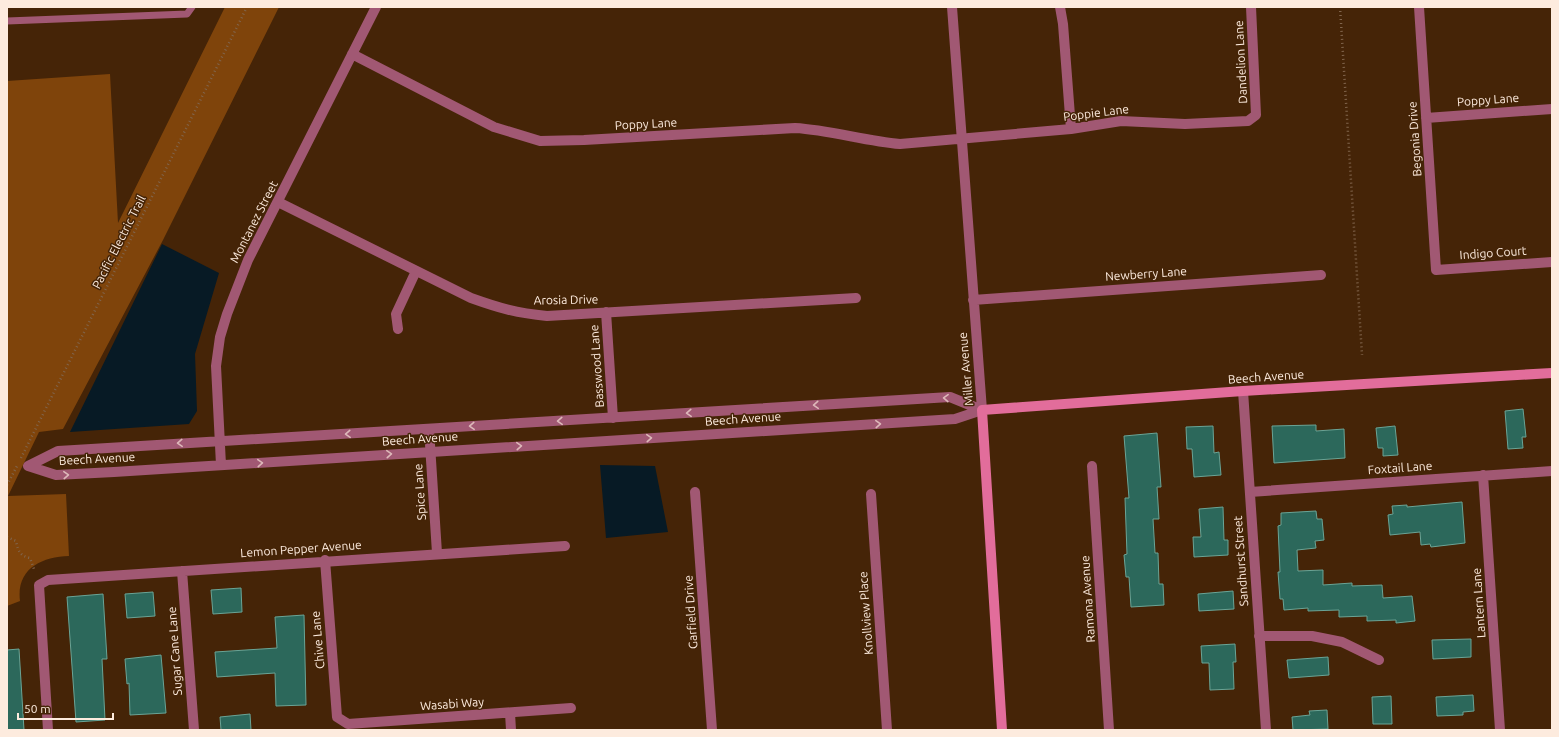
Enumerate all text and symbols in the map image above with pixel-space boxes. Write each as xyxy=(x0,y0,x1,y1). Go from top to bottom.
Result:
street label: Dandelion Lane xyxy=(1232,20,1249,104)
street label: Poppy Lane xyxy=(1456,91,1520,108)
street label: Begonia Drive xyxy=(1405,101,1424,177)
street label: Poppie Lane xyxy=(1062,102,1130,123)
street label: Poppy Lane xyxy=(614,115,677,132)
street label: Montanez Street xyxy=(227,178,280,265)
street label: Pacific Electric Trail xyxy=(89,193,148,291)
street label: Indigo Court xyxy=(1459,244,1527,261)
street label: Newberry Lane xyxy=(1105,264,1187,283)
street label: Arosia Drive xyxy=(533,292,598,307)
street label: Basswood Lane xyxy=(587,324,606,408)
street label: Miller Avenue xyxy=(956,332,975,406)
street label: Beech Avenue xyxy=(1227,367,1305,386)
one-way arrow xyxy=(942,394,948,402)
one-way arrow xyxy=(813,401,819,410)
one-way arrow xyxy=(686,409,692,418)
street label: Beech Avenue xyxy=(704,409,782,428)
one-way arrow xyxy=(557,416,563,425)
one-way arrow xyxy=(875,420,881,429)
one-way arrow xyxy=(469,422,475,430)
one-way arrow xyxy=(345,429,351,438)
street label: Beech Avenue xyxy=(381,429,459,448)
one-way arrow xyxy=(646,434,652,443)
one-way arrow xyxy=(177,439,183,448)
one-way arrow xyxy=(516,442,522,451)
street label: Beech Avenue xyxy=(58,450,136,467)
one-way arrow xyxy=(386,450,392,459)
one-way arrow xyxy=(257,458,263,467)
street label: Foxtail Lane xyxy=(1367,459,1433,476)
street label: Spice Lane xyxy=(411,463,428,521)
one-way arrow xyxy=(63,470,69,479)
street label: Sandhurst Street xyxy=(1231,515,1250,607)
street label: Lemon Pepper Avenue xyxy=(240,538,362,559)
street label: Ramona Avenue xyxy=(1078,555,1097,643)
street label: Lantern Lane xyxy=(1470,567,1487,639)
street label: Knollview Place xyxy=(856,571,875,655)
street label: Garfield Drive xyxy=(681,575,700,649)
street label: Sugar Cane Lane xyxy=(165,606,184,696)
street label: Chive Lane xyxy=(308,611,327,670)
scale bar xyxy=(18,695,113,721)
street label: Wasabi Way xyxy=(420,695,484,712)
text: 50 m xyxy=(24,702,51,715)

